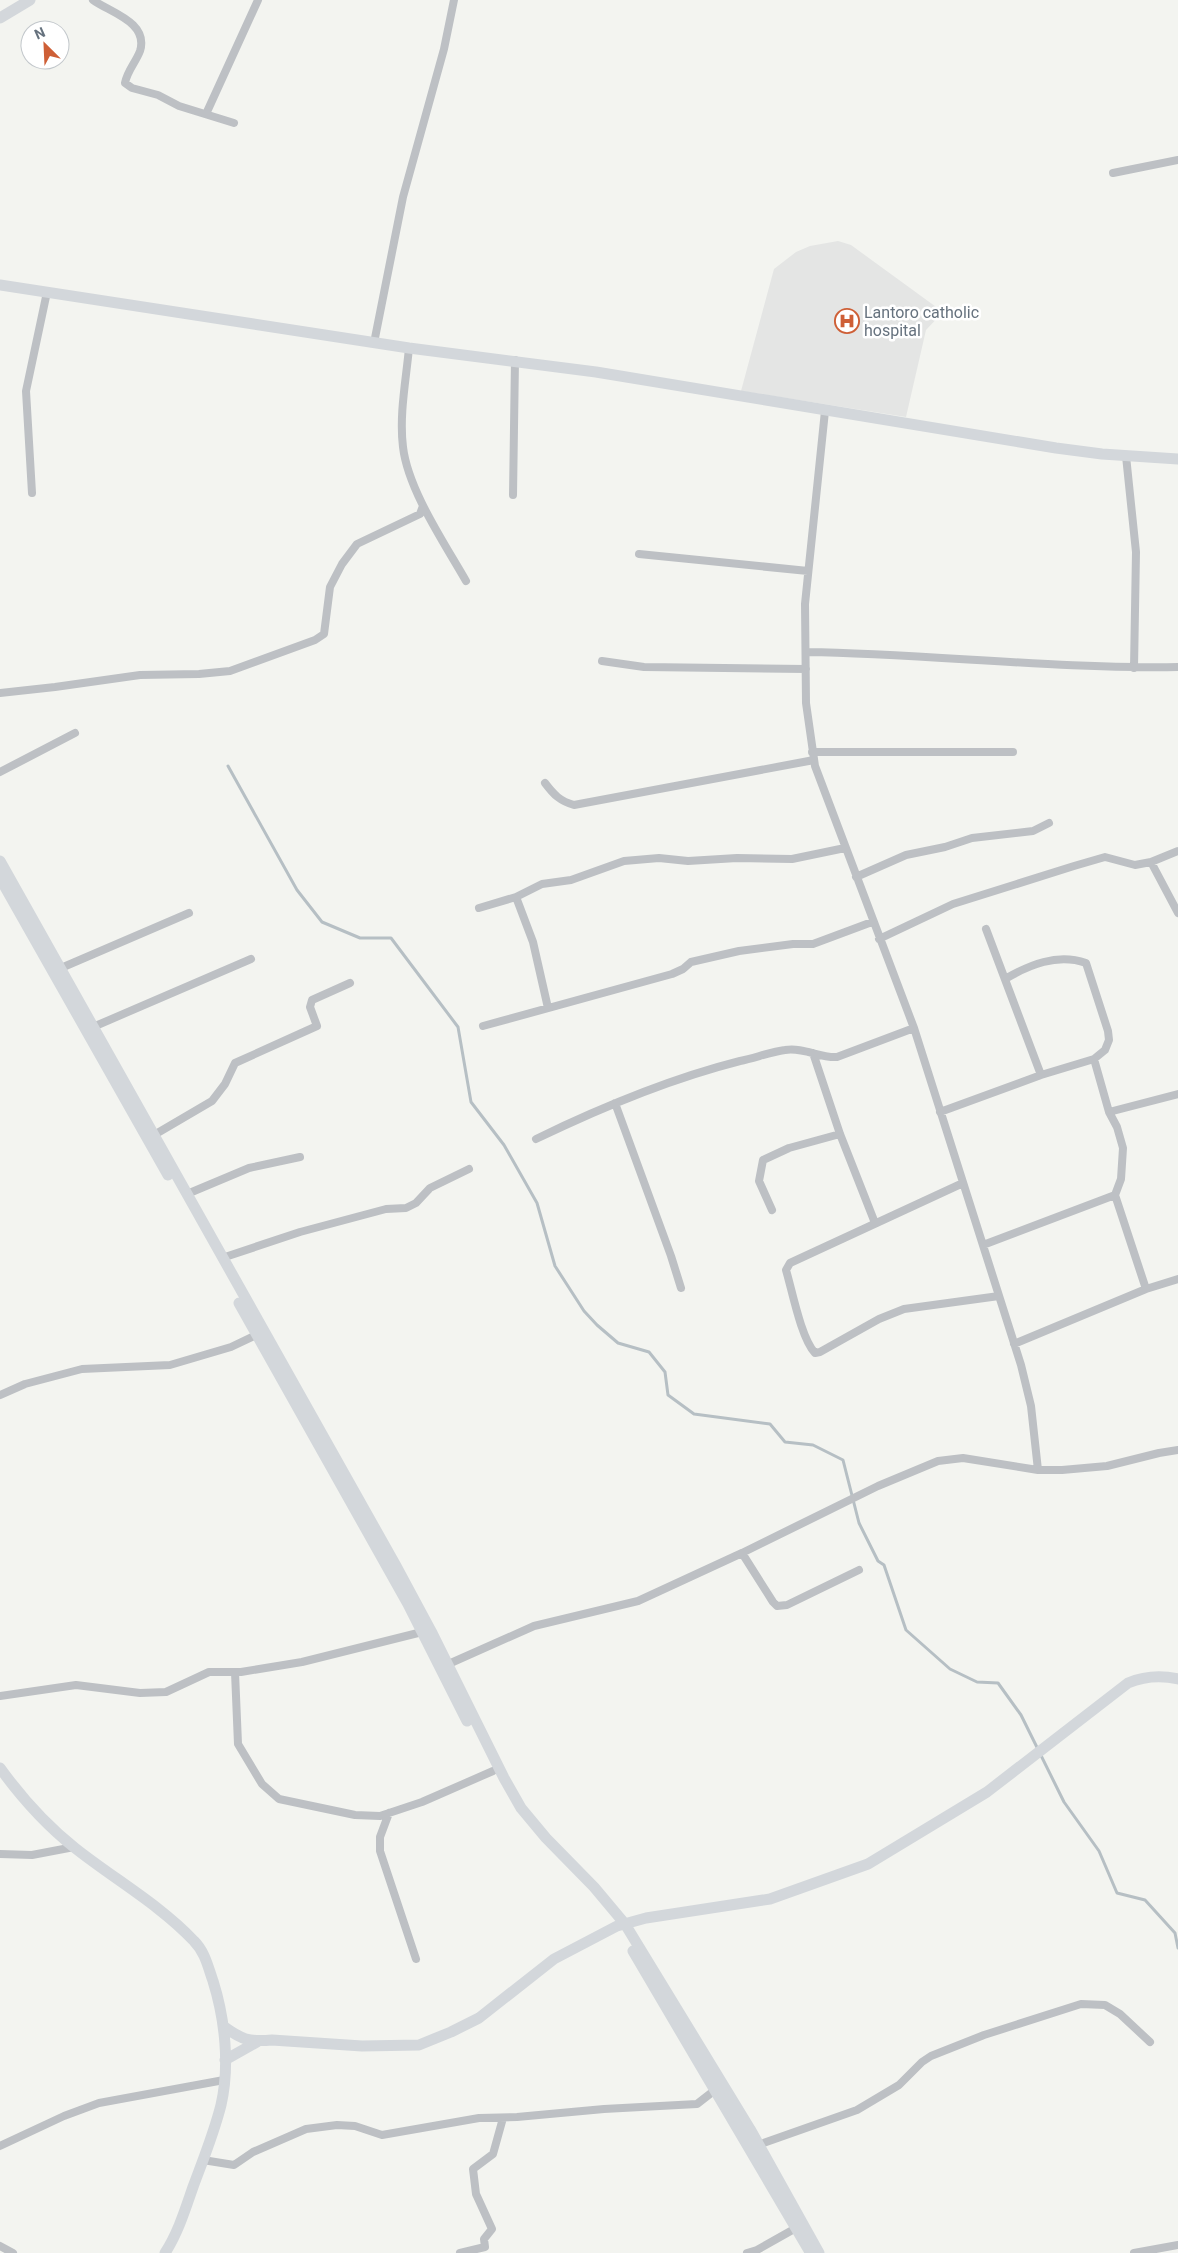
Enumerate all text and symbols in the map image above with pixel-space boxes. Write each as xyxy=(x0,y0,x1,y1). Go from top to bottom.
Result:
north arrow xyxy=(20,20,70,70)
text: N xyxy=(32,24,47,42)
place label: Lantoro catholic hospital xyxy=(864,303,979,340)
hospital icon: Lantoro catholic hospital xyxy=(834,308,860,334)

